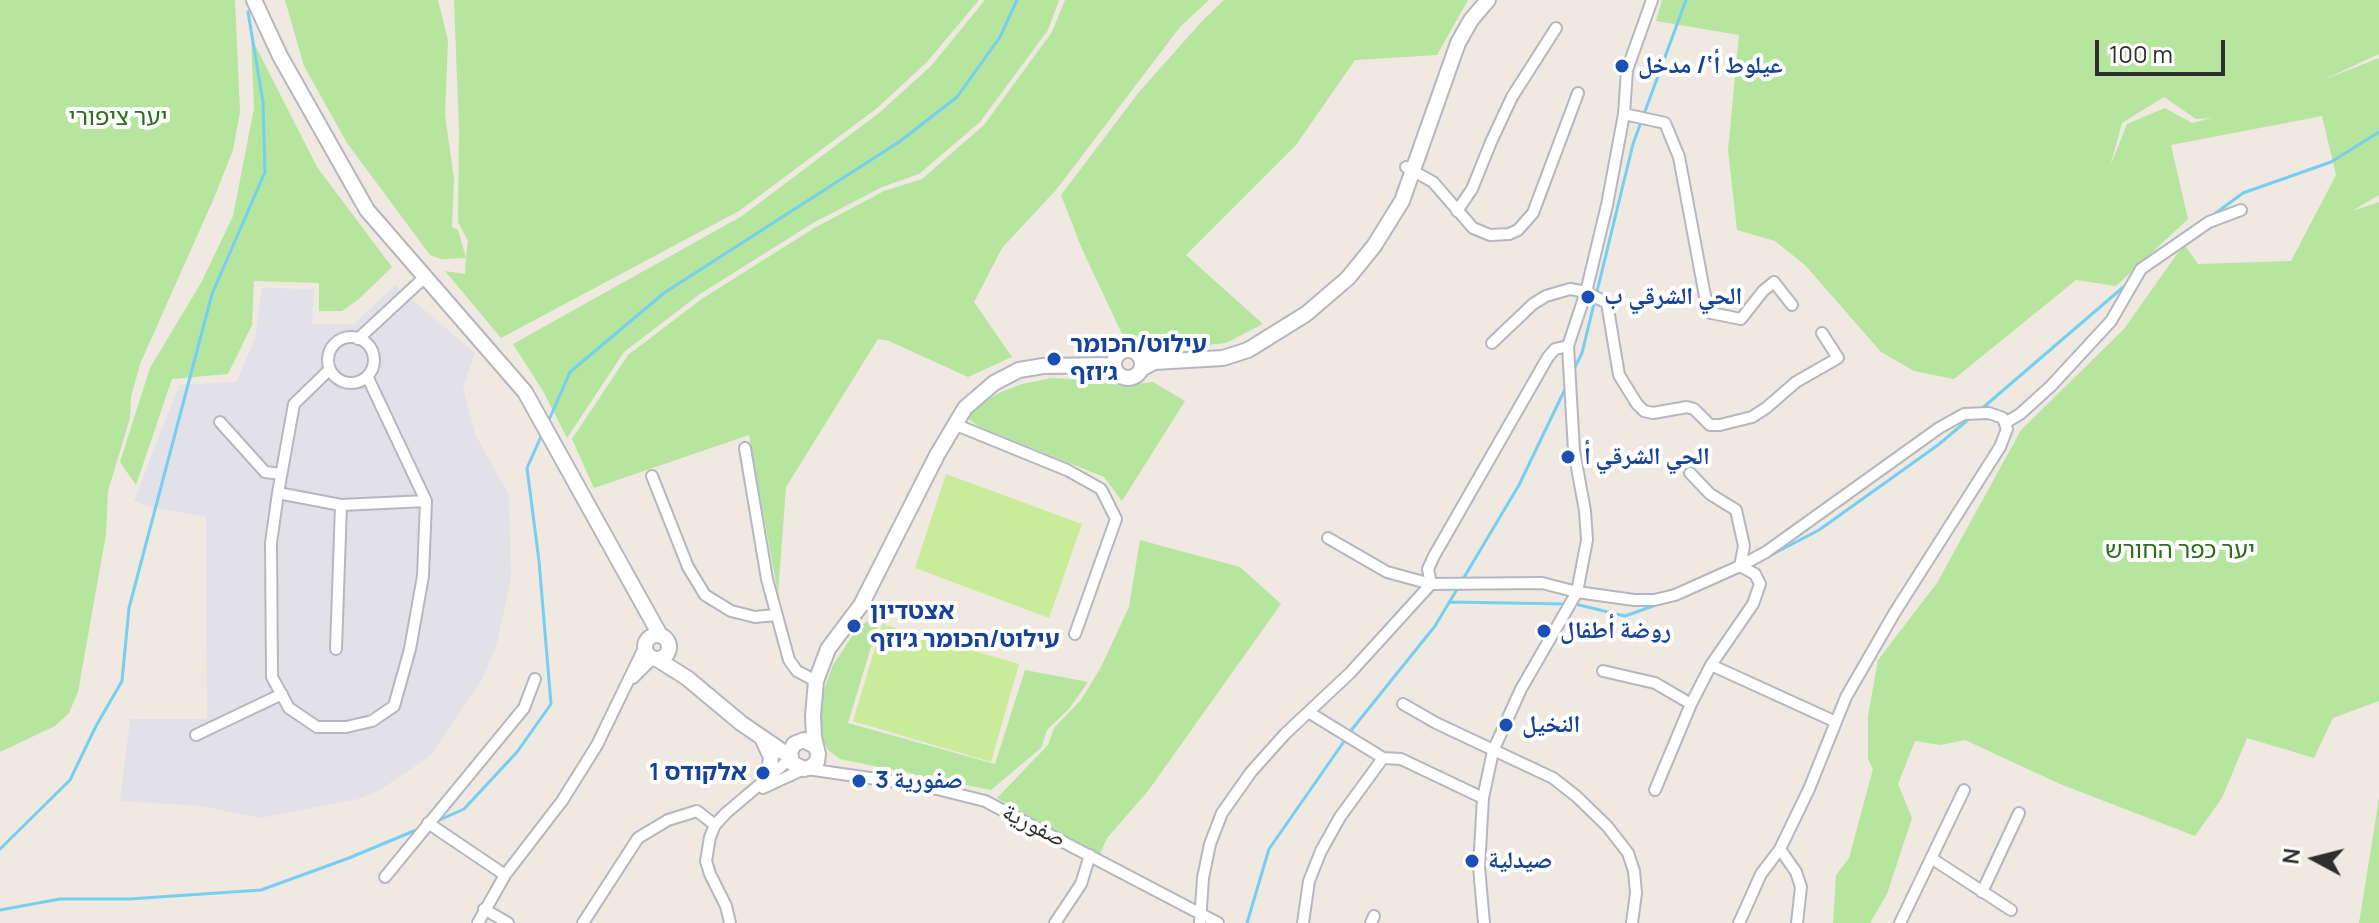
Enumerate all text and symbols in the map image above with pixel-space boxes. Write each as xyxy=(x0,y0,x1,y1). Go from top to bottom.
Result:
scale bar xyxy=(2099,24,2229,74)
text: 100 m xyxy=(2109,37,2173,70)
place label: عيلوط أ‘/ مدخل xyxy=(1638,52,1783,80)
marker: عيلوط أ‘/ مدخل xyxy=(1613,57,1631,75)
park label: יער ציפורי xyxy=(68,104,168,132)
place label: الحي الشرقي ب xyxy=(1604,283,1742,311)
marker: الحي الشرقي ب xyxy=(1579,288,1597,306)
place label: עילוט/הכומר ג׳וזף xyxy=(1070,331,1207,387)
marker: עילוט/הכומר ג׳וזף xyxy=(1045,350,1063,368)
place label: الحي الشرقي أ xyxy=(1584,443,1710,471)
marker: الحي الشرقي أ xyxy=(1559,448,1577,466)
park label: יער כפר החורש xyxy=(2105,537,2255,565)
place label: אצטדיון עילוט/הכומר ג׳וזף xyxy=(870,598,1060,654)
marker: אצטדיון עילוט/הכומר ג׳וזף xyxy=(845,617,863,635)
place label: روضة أطفال xyxy=(1560,617,1671,645)
marker: روضة أطفال xyxy=(1535,622,1553,640)
place label: النخيل xyxy=(1522,711,1580,739)
marker: النخيل xyxy=(1497,716,1515,734)
place label: אלקודס 1 xyxy=(649,759,747,787)
marker: אלקודס 1 xyxy=(754,764,772,782)
place label: صفورية 3 xyxy=(875,767,963,795)
marker: صفورية 3 xyxy=(850,772,868,790)
street label: صفورية xyxy=(997,798,1071,854)
north arrow xyxy=(2275,819,2355,899)
text: N xyxy=(2275,846,2307,866)
place label: صيدلية xyxy=(1488,847,1552,875)
marker: صيدلية xyxy=(1463,852,1481,870)

